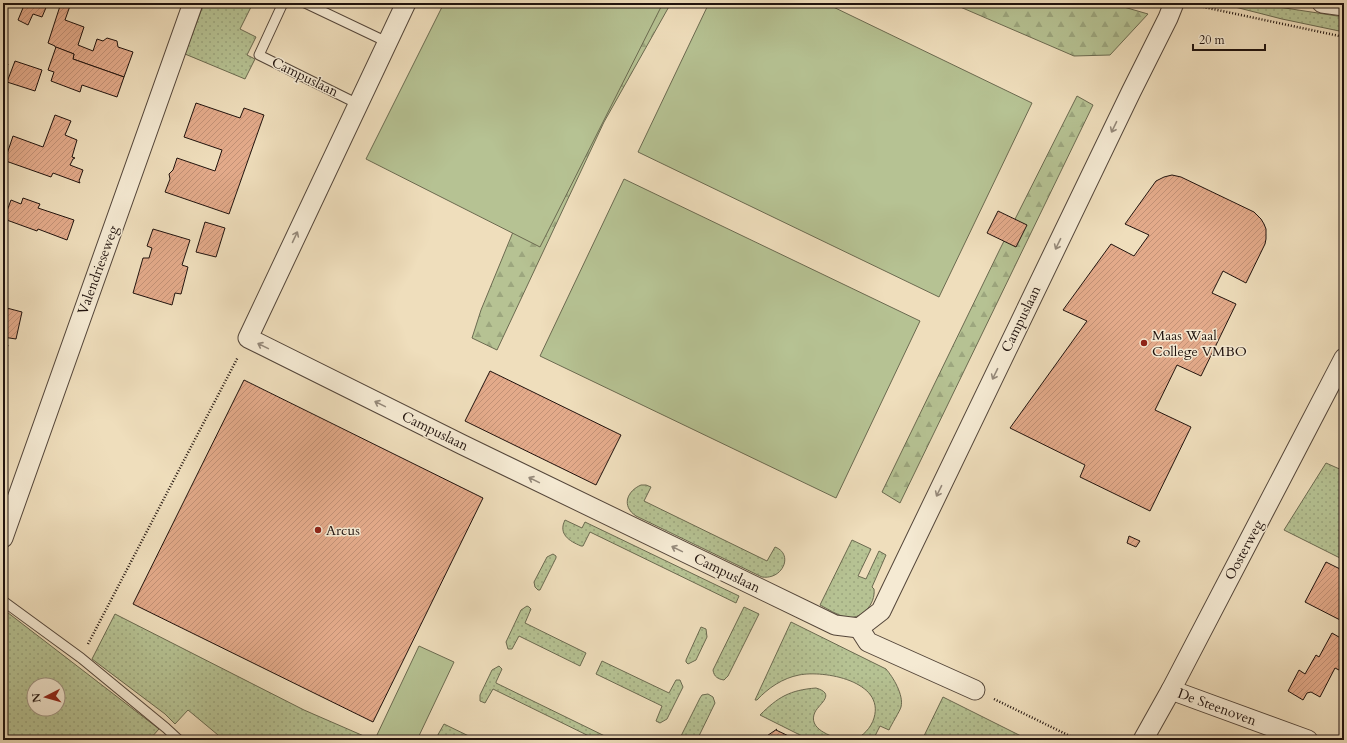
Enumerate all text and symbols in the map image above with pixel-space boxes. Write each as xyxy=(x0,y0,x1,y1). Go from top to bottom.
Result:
scale bar xyxy=(1193,26,1265,52)
text: 20 m xyxy=(1199,32,1226,48)
street label: Campuslaan xyxy=(268,53,342,101)
one-way arrow xyxy=(1110,121,1117,133)
street label: Valendrieseweg xyxy=(73,223,123,317)
one-way arrow xyxy=(292,231,299,243)
one-way arrow xyxy=(1053,238,1061,250)
street label: Campuslaan xyxy=(997,282,1045,356)
place label: Maas Waal College VMBO xyxy=(1152,326,1247,361)
marker: Maas Waal College VMBO xyxy=(1139,338,1149,348)
one-way arrow xyxy=(258,342,270,349)
one-way arrow xyxy=(991,368,998,380)
one-way arrow xyxy=(374,400,386,407)
street label: Campuslaan xyxy=(398,407,472,455)
one-way arrow xyxy=(529,476,541,483)
one-way arrow xyxy=(935,485,942,497)
street label: Oosterweg xyxy=(1220,516,1268,583)
place label: Arcus xyxy=(326,521,360,540)
marker: Arcus xyxy=(313,525,323,535)
one-way arrow xyxy=(671,545,683,552)
street label: Campuslaan xyxy=(690,549,764,597)
north arrow xyxy=(26,677,66,717)
street label: De Steenoven xyxy=(1175,684,1259,730)
text: N xyxy=(29,692,45,704)

